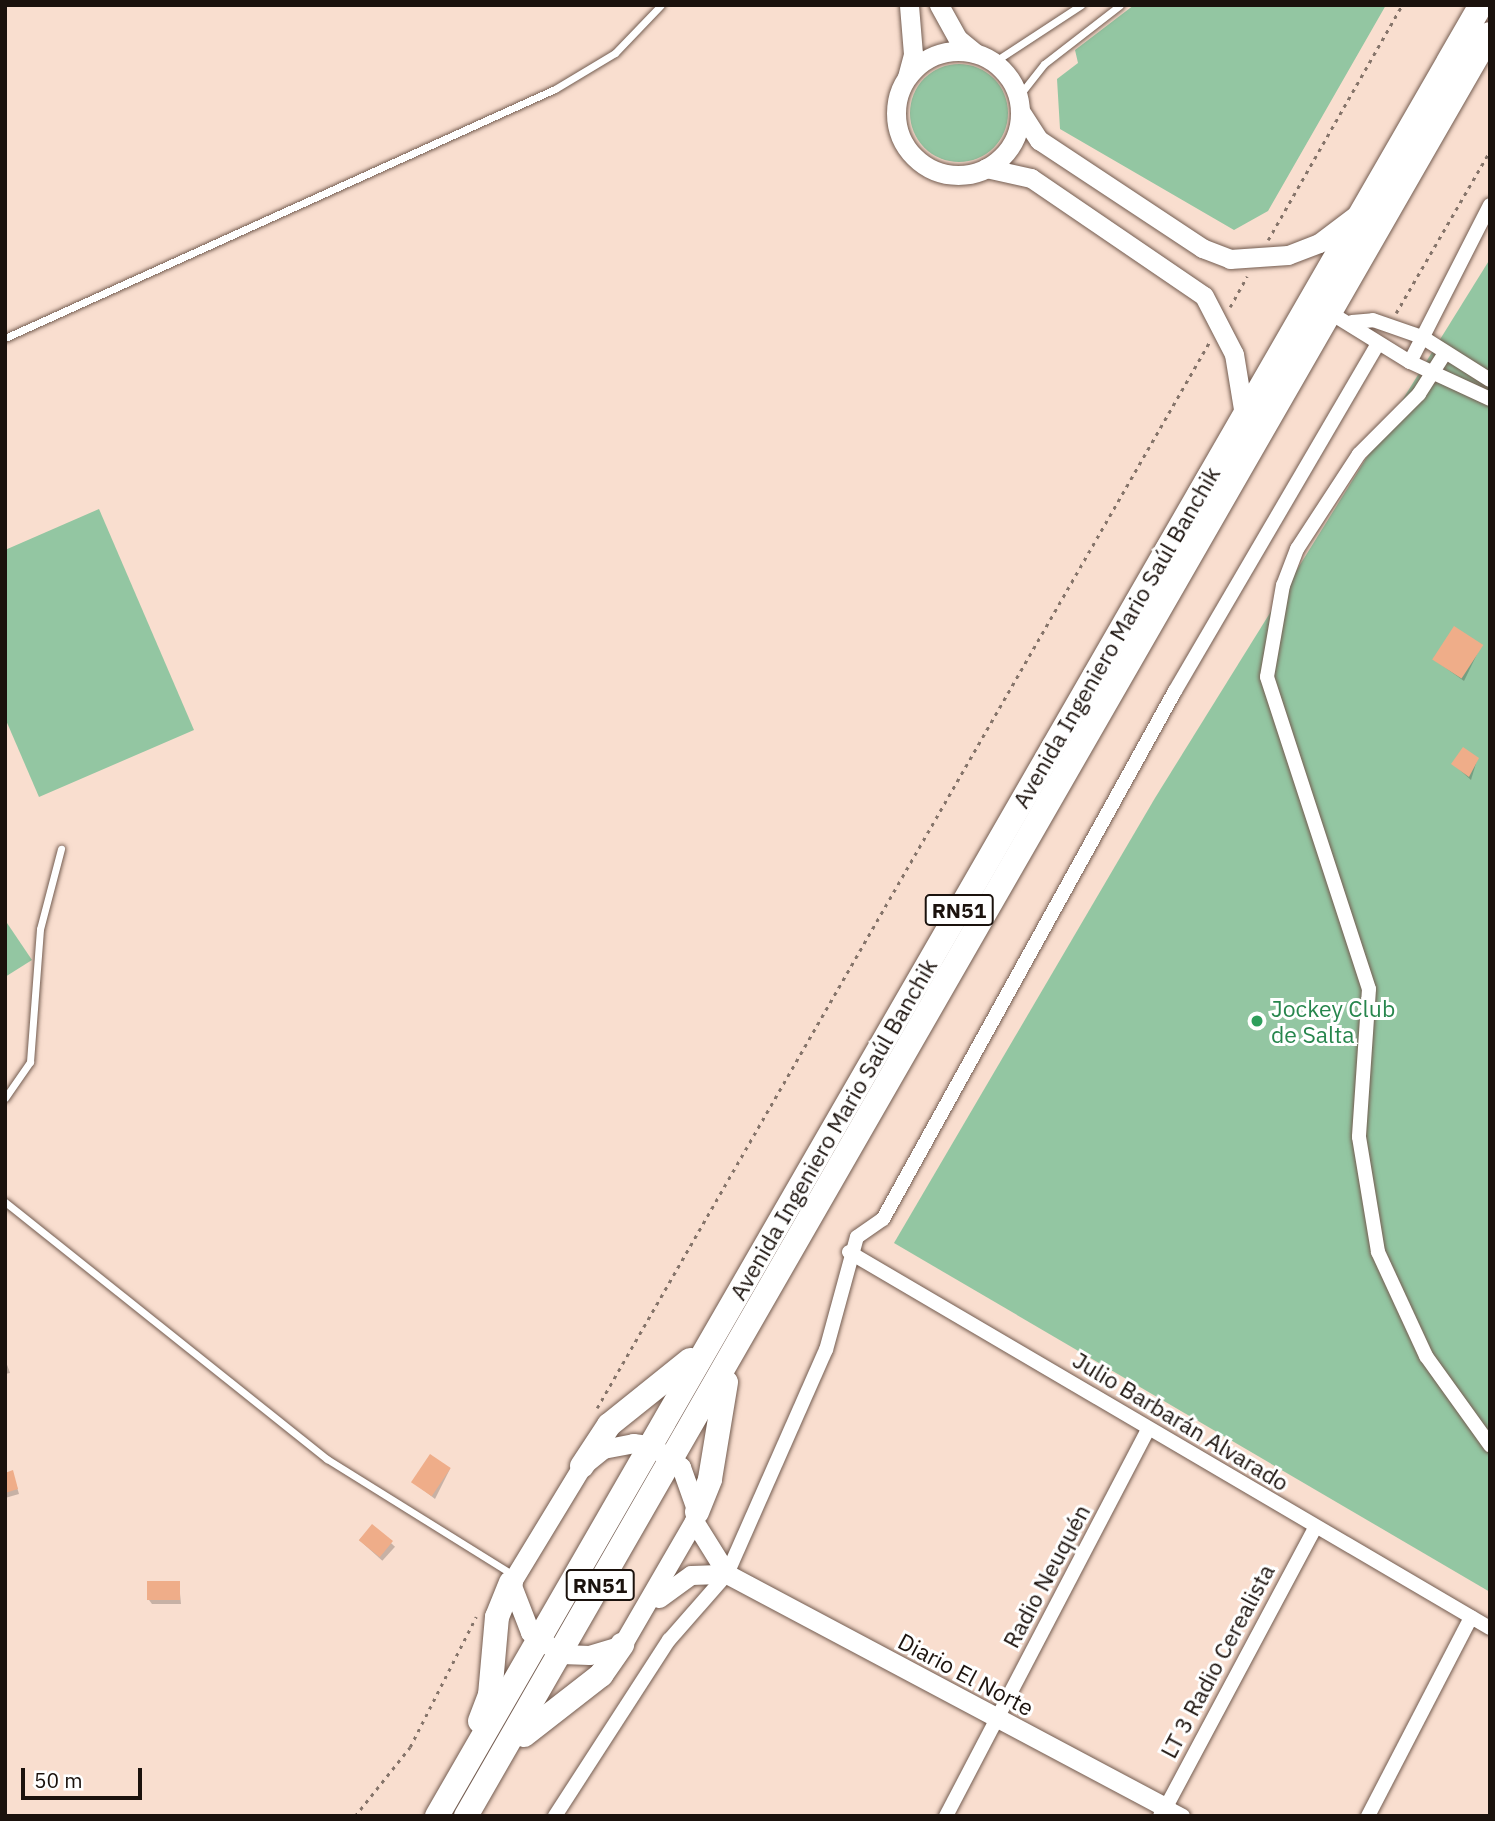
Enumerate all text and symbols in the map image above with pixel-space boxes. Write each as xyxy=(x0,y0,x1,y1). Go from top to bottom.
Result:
street label: Avenida Ingeniero Mario Saúl Banchik xyxy=(1007,461,1225,813)
road number: RN51 xyxy=(924,892,994,928)
street label: Avenida Ingeniero Mario Saúl Banchik xyxy=(724,953,942,1305)
place label: Jockey Club de Salta xyxy=(1271,994,1395,1048)
marker: Jockey Club de Salta xyxy=(1249,1013,1265,1029)
street label: Julio Barbarán Alvarado xyxy=(1068,1346,1294,1496)
street label: Radio Neuquén xyxy=(997,1500,1095,1652)
street label: LT 3 Radio Cerealista xyxy=(1154,1559,1280,1763)
road number: RN51 xyxy=(565,1568,635,1602)
street label: Diario El Norte xyxy=(894,1627,1038,1721)
scale bar xyxy=(24,1755,145,1799)
text: 50 m xyxy=(34,1766,83,1794)

